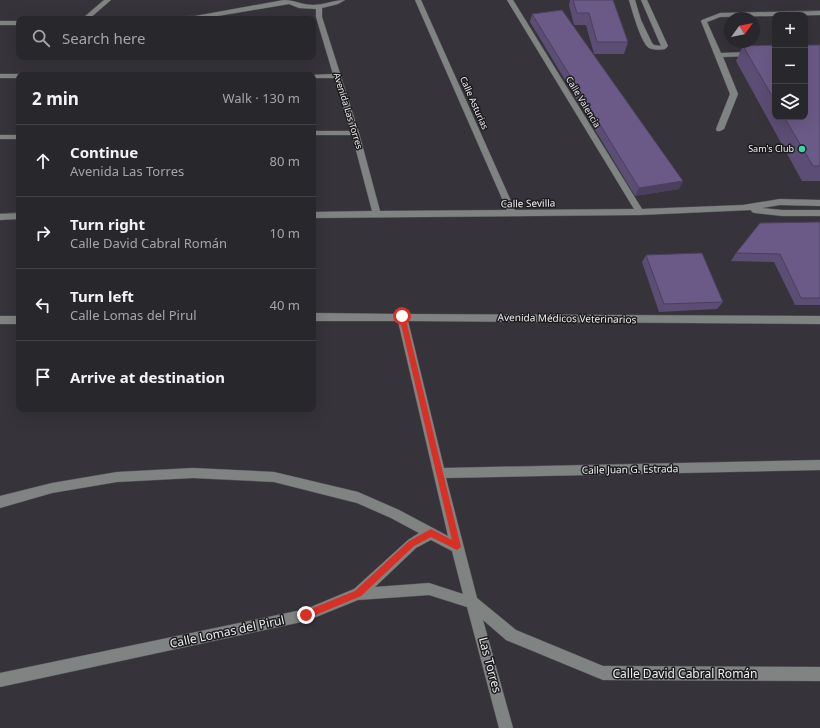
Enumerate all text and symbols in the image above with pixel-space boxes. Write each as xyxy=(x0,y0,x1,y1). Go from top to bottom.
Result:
north arrow xyxy=(724,12,760,48)
map controls xyxy=(772,12,808,120)
button: + xyxy=(772,12,808,48)
search box xyxy=(16,16,316,60)
icon: search xyxy=(30,27,52,49)
text: Search here xyxy=(62,28,145,48)
button: − xyxy=(772,48,808,84)
street label: Avenida Las Torres xyxy=(331,71,366,151)
street label: Calle Asturias xyxy=(457,74,492,132)
street label: Calle Valencia xyxy=(563,74,604,130)
button: layers xyxy=(772,84,808,120)
text: 2 min xyxy=(32,87,79,110)
text: Walk · 130 m xyxy=(222,89,300,107)
text: Continue xyxy=(70,142,138,162)
place label: Sam's Club xyxy=(748,142,794,155)
marker: Sam's Club xyxy=(797,144,807,154)
icon: ahead xyxy=(32,150,54,172)
text: 80 m xyxy=(270,152,300,170)
text: Avenida Las Torres xyxy=(70,162,184,180)
street label: Calle Sevilla xyxy=(501,196,555,210)
text: Turn right xyxy=(70,214,145,234)
icon: right xyxy=(32,222,54,244)
text: 10 m xyxy=(270,224,300,242)
text: Calle David Cabral Román xyxy=(70,234,227,252)
text: Turn left xyxy=(70,286,134,306)
icon: left xyxy=(32,294,54,316)
text: 40 m xyxy=(270,296,300,314)
text: Calle Lomas del Pirul xyxy=(70,306,197,324)
route start xyxy=(393,307,411,325)
street label: Avenida Médicos Veterinarios xyxy=(498,310,637,326)
icon: arrive xyxy=(32,366,54,388)
text: Arrive at destination xyxy=(70,367,225,387)
street label: Calle Juan G. Estrada xyxy=(582,461,678,477)
route end xyxy=(297,606,315,624)
street label: Calle Lomas del Pirul xyxy=(168,611,286,652)
street label: Las Torres xyxy=(475,635,506,695)
street label: Calle David Cabral Román xyxy=(612,665,758,682)

